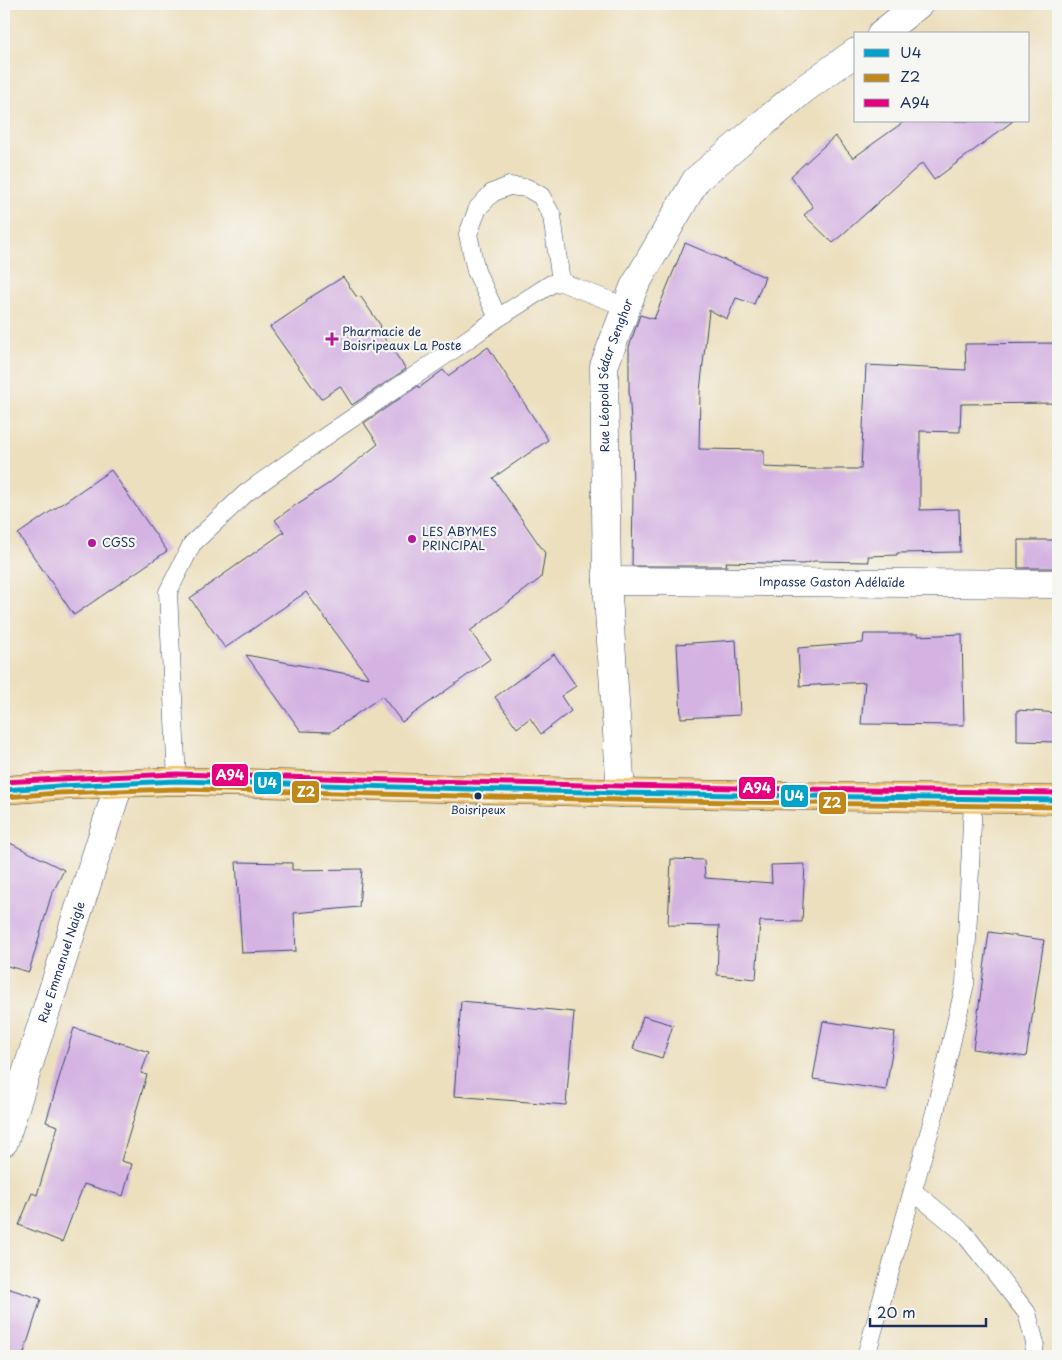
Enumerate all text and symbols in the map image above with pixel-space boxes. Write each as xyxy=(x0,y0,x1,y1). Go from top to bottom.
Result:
legend xyxy=(854,32,1030,122)
text: U4 xyxy=(900,40,922,63)
text: Z2 xyxy=(900,64,920,87)
text: A94 xyxy=(900,90,930,113)
street label: Rue Léopold Sédar Senghor xyxy=(594,295,637,452)
place label: Pharmacie de Boisripeaux La Poste xyxy=(342,322,461,354)
marker: Pharmacie de Boisripeaux La Poste xyxy=(326,333,338,345)
place label: LES ABYMES PRINCIPAL xyxy=(422,522,497,554)
place label: CGSS xyxy=(102,533,136,551)
marker: LES ABYMES PRINCIPAL xyxy=(406,533,418,545)
marker: CGSS xyxy=(86,537,98,549)
street label: Impasse Gaston Adélaïde xyxy=(759,572,905,591)
line badge: A94 xyxy=(211,763,249,787)
text: A94 xyxy=(216,764,245,785)
line badge: U4 xyxy=(253,771,282,795)
text: U4 xyxy=(257,772,278,793)
line badge: A94 xyxy=(738,776,776,800)
text: A94 xyxy=(743,777,772,798)
line badge: Z2 xyxy=(291,780,320,804)
text: Z2 xyxy=(297,781,316,802)
line badge: U4 xyxy=(780,784,809,808)
text: U4 xyxy=(784,785,805,806)
marker: Boisripeux xyxy=(473,791,483,801)
line badge: Z2 xyxy=(818,791,847,815)
text: Z2 xyxy=(823,792,842,813)
place label: Boisripeux xyxy=(450,801,506,818)
street label: Rue Emmanuel Naigle xyxy=(33,899,89,1025)
scale bar xyxy=(870,1295,986,1327)
text: 20 m xyxy=(877,1300,916,1323)

